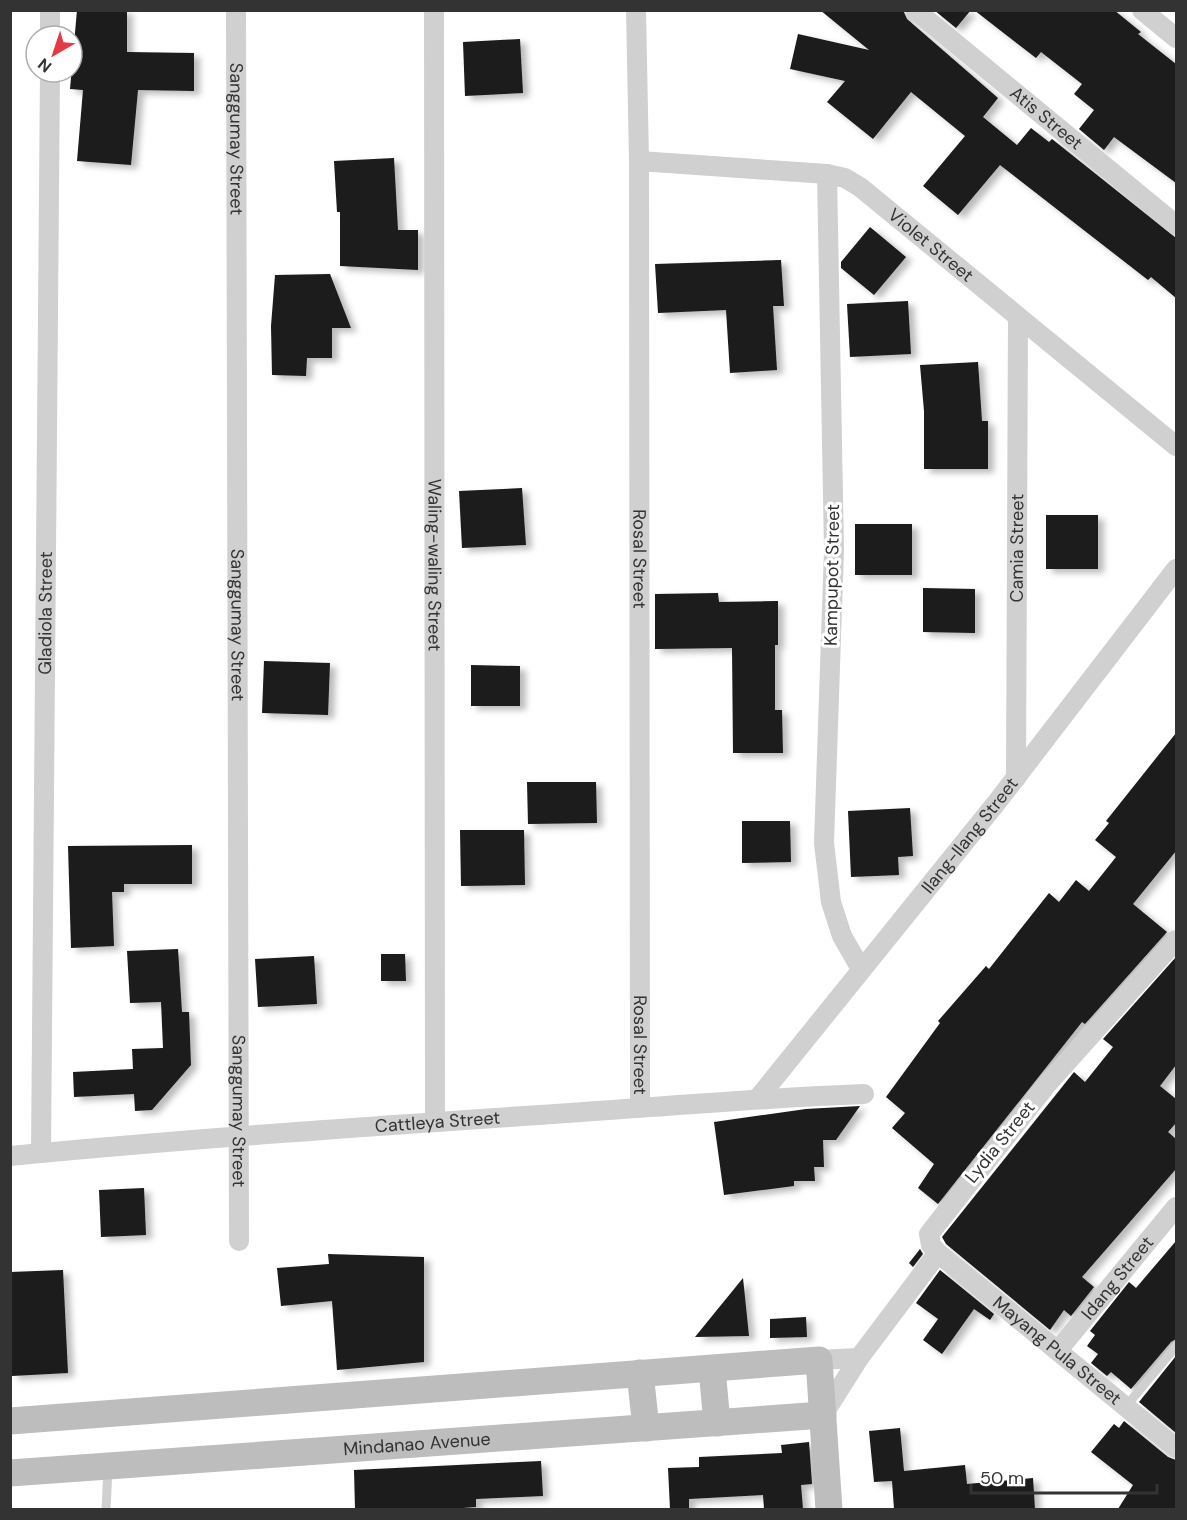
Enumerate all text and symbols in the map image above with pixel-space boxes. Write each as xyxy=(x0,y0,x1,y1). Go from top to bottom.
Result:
north arrow xyxy=(24,24,84,84)
text: N xyxy=(34,53,56,77)
street label: Sanggumay Street xyxy=(224,63,249,215)
street label: Atis Street xyxy=(1005,81,1088,155)
street label: Violet Street xyxy=(883,203,979,287)
street label: Waling-waling Street xyxy=(422,479,447,651)
street label: Camia Street xyxy=(1005,494,1029,602)
street label: Kampupot Street xyxy=(819,504,845,646)
street label: Rosal Street xyxy=(627,509,651,609)
street label: Sanggumay Street xyxy=(225,549,250,701)
street label: Gladiola Street xyxy=(33,551,58,675)
street label: Ilang-Ilang Street xyxy=(916,772,1024,898)
street label: Rosal Street xyxy=(628,995,652,1095)
street label: Sanggumay Street xyxy=(226,1035,251,1187)
street label: Lydia Street xyxy=(960,1096,1040,1188)
street label: Cattleya Street xyxy=(374,1106,501,1138)
street label: Idang Street xyxy=(1076,1231,1159,1325)
street label: Mayang Pula Street xyxy=(988,1291,1126,1410)
street label: Mindanao Avenue xyxy=(342,1427,492,1461)
scale bar xyxy=(971,1457,1157,1495)
text: 50 m xyxy=(980,1466,1024,1490)

